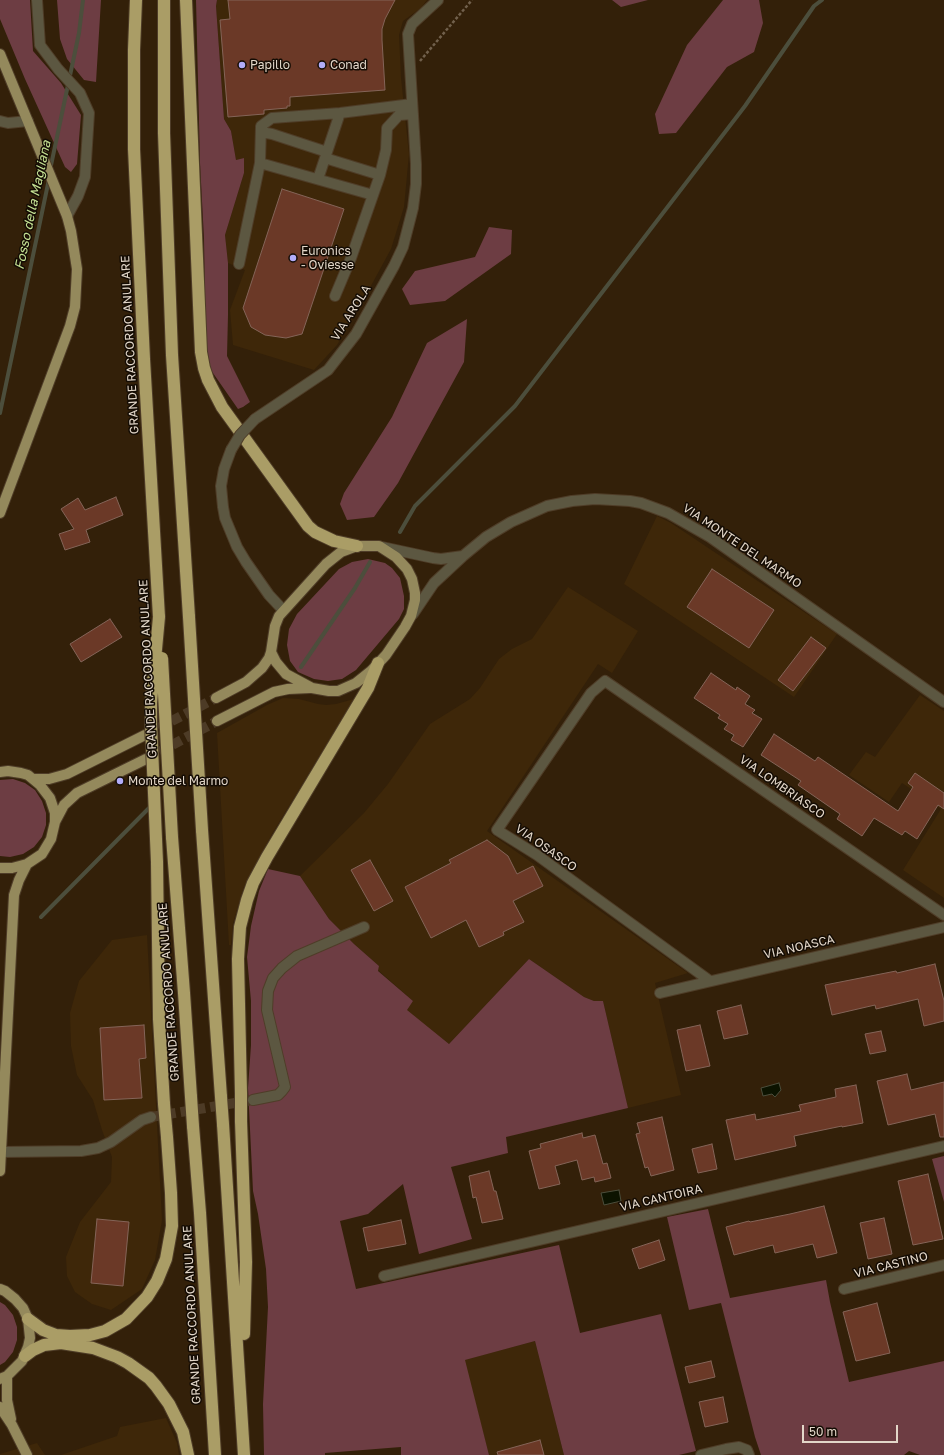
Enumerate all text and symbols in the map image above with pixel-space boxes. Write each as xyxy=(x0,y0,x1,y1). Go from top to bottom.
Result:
place label: Papillo xyxy=(250,58,290,72)
place label: Conad xyxy=(330,58,367,72)
marker: Papillo xyxy=(237,60,247,70)
marker: Conad xyxy=(317,60,327,70)
water label: Fosso della Magliana xyxy=(12,139,54,271)
place label: Euronics - Oviesse xyxy=(301,244,354,272)
marker: Euronics - Oviesse xyxy=(288,253,298,263)
street label: GRANDE RACCORDO ANULARE xyxy=(118,255,142,435)
street label: VIA AROLA xyxy=(328,282,374,344)
street label: VIA MONTE DEL MARMO xyxy=(680,501,804,591)
street label: GRANDE RACCORDO ANULARE xyxy=(136,579,160,759)
street label: VIA LOMBRIASCO xyxy=(736,752,828,822)
place label: Monte del Marmo xyxy=(128,774,228,788)
marker: Monte del Marmo xyxy=(115,776,125,786)
street label: VIA OSASCO xyxy=(512,821,580,875)
street label: GRANDE RACCORDO ANULARE xyxy=(156,902,182,1082)
street label: VIA NOASCA xyxy=(762,932,836,962)
street label: VIA CANTOIRA xyxy=(618,1182,704,1214)
street label: GRANDE RACCORDO ANULARE xyxy=(180,1225,204,1405)
street label: VIA CASTINO xyxy=(853,1249,929,1281)
scale bar xyxy=(804,1417,900,1443)
text: 50 m xyxy=(809,1424,837,1439)

